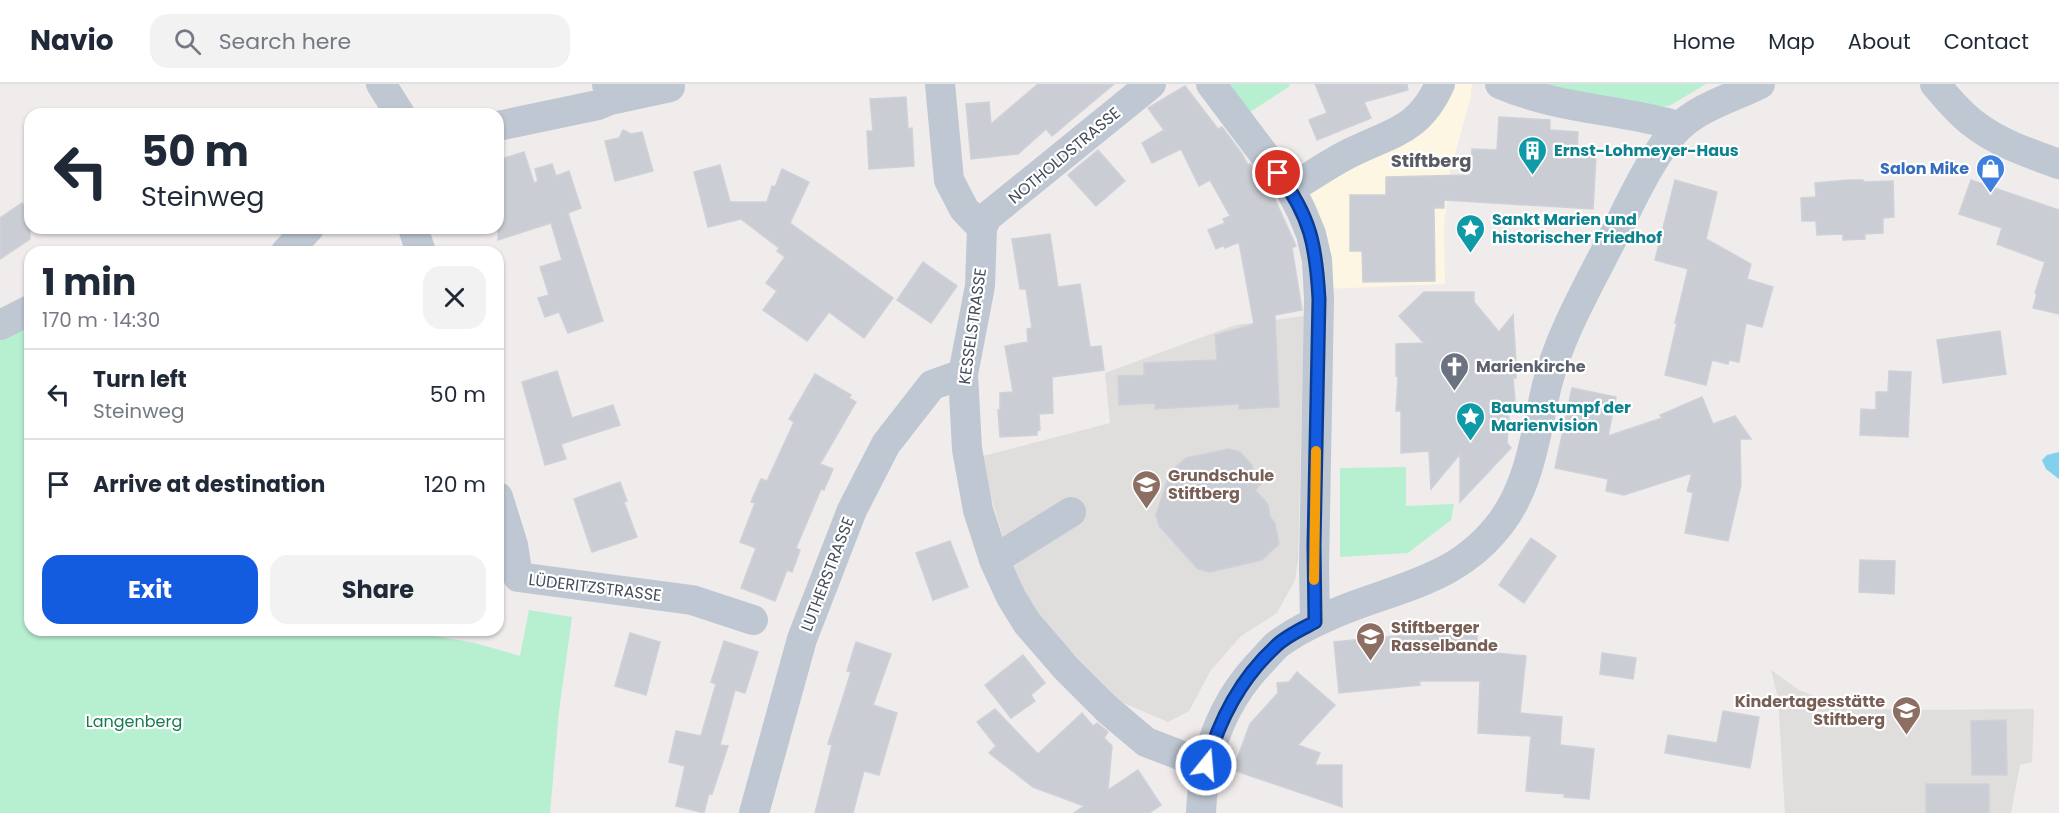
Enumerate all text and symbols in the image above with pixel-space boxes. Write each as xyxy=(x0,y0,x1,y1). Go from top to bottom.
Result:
search box xyxy=(150,14,570,68)
text: Navio xyxy=(30,21,114,60)
icon: search xyxy=(171,25,204,58)
text: Search here xyxy=(219,26,351,57)
text: Home xyxy=(1673,27,1735,56)
text: Map xyxy=(1768,27,1815,56)
text: About xyxy=(1848,27,1911,56)
text: Contact xyxy=(1944,27,2029,56)
street label: NOTHOLDSTRASSE xyxy=(1003,102,1125,209)
text: 50 m xyxy=(141,122,249,181)
icon: left xyxy=(42,132,120,210)
building icon: Ernst-Lohmeyer-Haus xyxy=(1517,134,1549,176)
place label: Ernst-Lohmeyer-Haus xyxy=(1554,139,1739,162)
pin xyxy=(1252,147,1303,198)
district label: Stiftberg xyxy=(1391,148,1471,173)
shop icon: Salon Mike xyxy=(1974,152,2006,194)
icon: arrive xyxy=(1261,156,1294,189)
place label: Salon Mike xyxy=(1880,157,1969,180)
text: Steinweg xyxy=(141,178,264,215)
place label: Sankt Marien und historischer Friedhof xyxy=(1492,208,1662,249)
place icon: Sankt Marien und historischer Friedhof xyxy=(1455,212,1487,254)
text: 1 min xyxy=(42,257,136,308)
button: close xyxy=(423,266,486,329)
street label: KESSELSTRASSE xyxy=(953,266,992,386)
text: 170 m · 14:30 xyxy=(42,306,160,334)
church icon: Marienkirche xyxy=(1439,350,1471,392)
place label: Marienkirche xyxy=(1476,355,1586,378)
text: Turn left xyxy=(93,364,187,395)
icon: left xyxy=(42,378,75,411)
text: 50 m xyxy=(430,379,486,410)
place label: Baumstumpf der Marienvision xyxy=(1491,396,1631,437)
text: Steinweg xyxy=(93,397,184,425)
place icon: Baumstumpf der Marienvision xyxy=(1454,400,1486,442)
place label: Grundschule Stiftberg xyxy=(1168,464,1274,505)
icon: arrive xyxy=(42,468,75,501)
school or university icon: Grundschule Stiftberg xyxy=(1131,468,1163,510)
text: Arrive at destination xyxy=(93,469,325,500)
text: 120 m xyxy=(424,469,486,500)
street label: LUTHERSTRASSE xyxy=(795,514,860,635)
button: Exit xyxy=(42,555,258,624)
button: Share xyxy=(270,555,486,624)
street label: LÜDERITZSTRASSE xyxy=(527,568,663,607)
place label: Stiftberger Rasselbande xyxy=(1391,616,1498,657)
school or university icon: Stiftberger Rasselbande xyxy=(1354,620,1386,662)
place label: Kindertagesstätte Stiftberg xyxy=(1735,690,1885,731)
school or university icon: Kindertagesstätte Stiftberg xyxy=(1890,694,1922,736)
park label: Langenberg xyxy=(86,710,182,733)
position arrow xyxy=(1174,733,1238,797)

